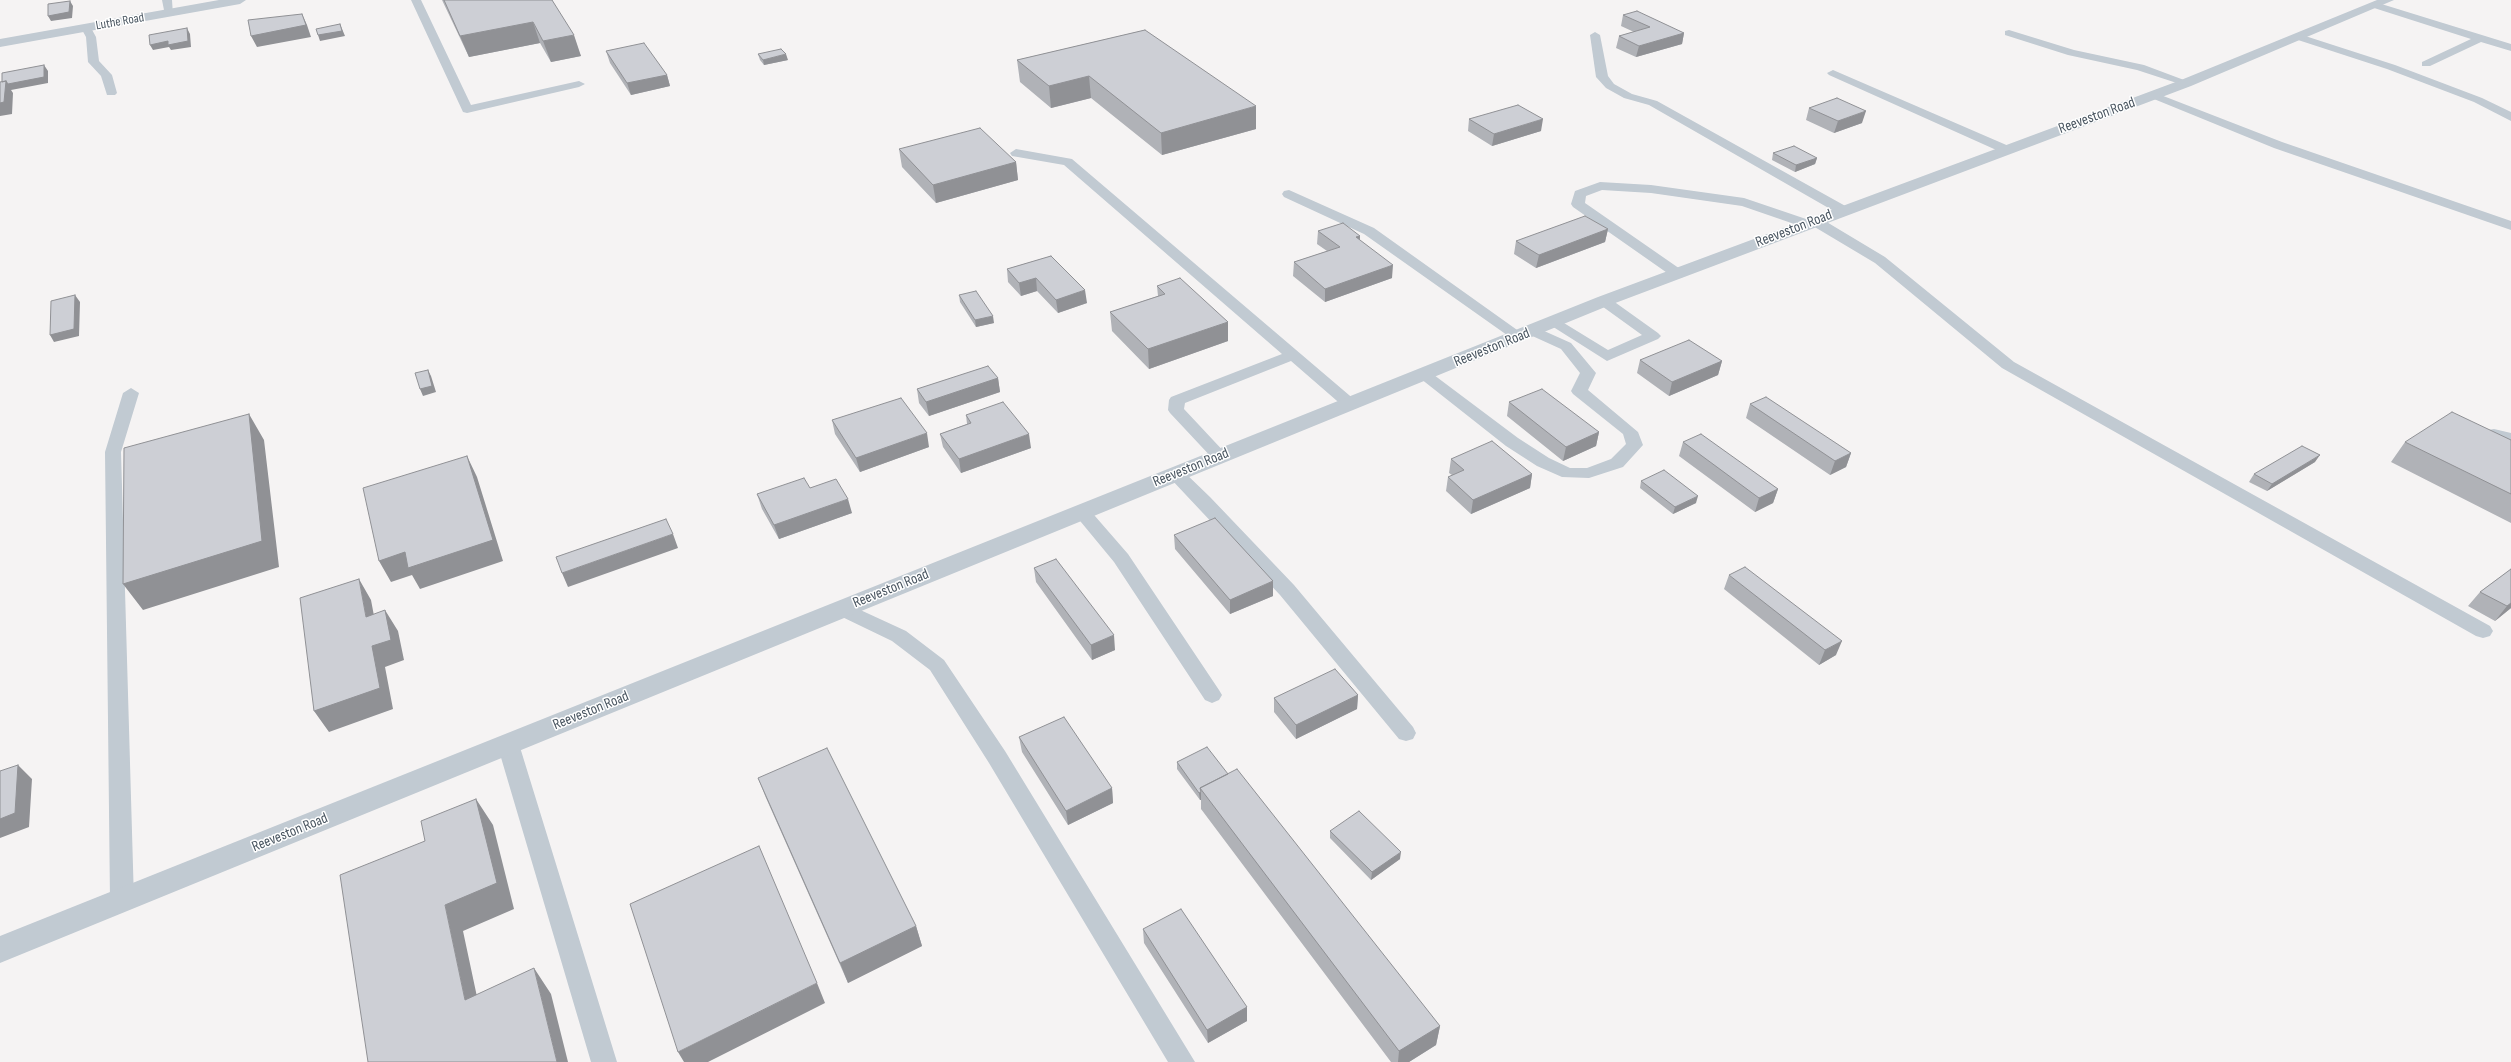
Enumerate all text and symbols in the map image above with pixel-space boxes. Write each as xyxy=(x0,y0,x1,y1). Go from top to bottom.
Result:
street label: Luthe Road xyxy=(95,10,145,34)
street label: Reeveston Road xyxy=(2056,94,2138,138)
street label: Reeveston Road xyxy=(1753,206,1835,252)
street label: Reeveston Road xyxy=(1451,325,1533,371)
street label: Reeveston Road xyxy=(1150,445,1232,491)
street label: Reeveston Road xyxy=(850,566,932,612)
street label: Reeveston Road xyxy=(550,688,632,734)
street label: Reeveston Road xyxy=(249,810,331,856)

